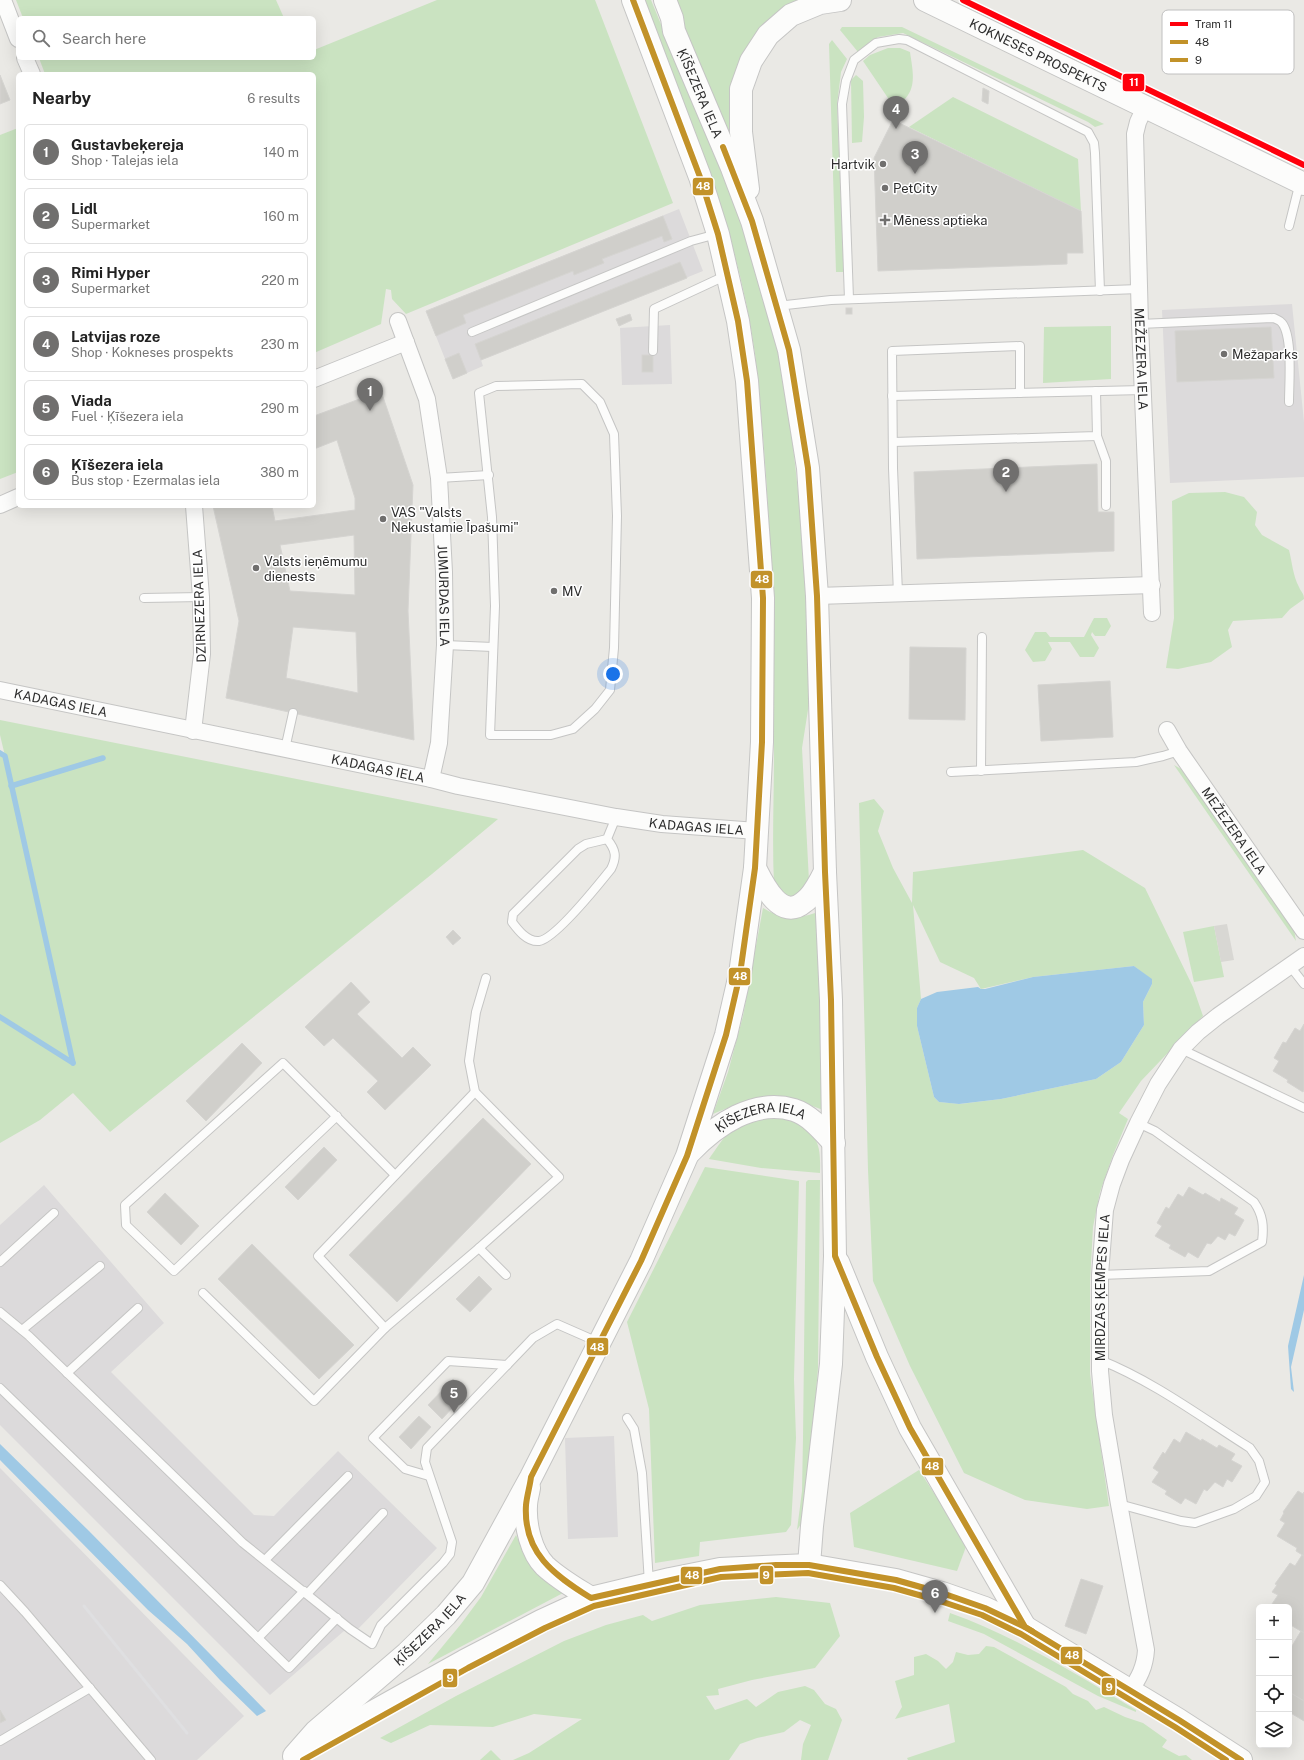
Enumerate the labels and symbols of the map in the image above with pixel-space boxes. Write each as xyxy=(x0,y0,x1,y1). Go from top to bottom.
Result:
legend xyxy=(1162,10,1294,74)
street label: KOKNESES PROSPEKTS xyxy=(967,16,1109,95)
text: Tram 11 xyxy=(1195,18,1233,30)
text: 48 xyxy=(1195,36,1209,48)
street label: ĶĪŠEZERA IELA xyxy=(674,46,725,140)
text: 9 xyxy=(1195,54,1202,66)
line badge: 11 xyxy=(1122,73,1145,92)
text: 11 xyxy=(1129,76,1139,88)
pin: 4 xyxy=(883,96,909,129)
pin: 3 xyxy=(902,141,928,174)
place label: Hartvik xyxy=(831,157,875,172)
marker: Hartvik xyxy=(878,159,888,169)
line badge: 48 xyxy=(692,177,714,196)
text: 48 xyxy=(696,180,710,192)
place label: PetCity xyxy=(893,181,938,196)
marker: PetCity xyxy=(880,183,890,193)
place label: Mēness aptieka xyxy=(893,213,987,228)
marker: Mēness aptieka xyxy=(880,215,890,225)
street label: MEŽEZERA IELA xyxy=(1132,308,1151,410)
place label: Mežaparks xyxy=(1232,347,1298,362)
marker: Mežaparks xyxy=(1219,349,1229,359)
pin: 1 xyxy=(357,378,383,411)
pin: 2 xyxy=(993,459,1019,492)
place label: VAS "Valsts Nekustamie Īpašumi" xyxy=(391,505,519,535)
marker: VAS "Valsts Nekustamie Īpašumi" xyxy=(378,514,388,524)
street label: JUMURDAS IELA xyxy=(435,544,452,647)
street label: DZIRNEZERA IELA xyxy=(190,549,209,663)
place label: Valsts ieņēmumu dienests xyxy=(264,554,367,584)
marker: Valsts ieņēmumu dienests xyxy=(251,563,261,573)
line badge: 48 xyxy=(750,570,773,589)
text: 48 xyxy=(755,573,769,585)
place label: MV xyxy=(562,584,583,599)
marker: MV xyxy=(549,586,559,596)
your location xyxy=(603,664,623,684)
street label: KADAGAS IELA xyxy=(13,686,109,720)
street label: KADAGAS IELA xyxy=(330,752,426,786)
street label: MEŽEZERA IELA xyxy=(1198,784,1269,877)
street label: KADAGAS IELA xyxy=(648,815,744,838)
line badge: 48 xyxy=(728,967,751,986)
text: 48 xyxy=(733,970,747,982)
street label: ĶĪŠEZERA IELA xyxy=(712,1100,809,1135)
street label: MIRDZAS ĶEMPES IELA xyxy=(1093,1213,1113,1361)
line badge: 48 xyxy=(586,1337,609,1356)
text: 48 xyxy=(590,1341,604,1353)
pin: 5 xyxy=(441,1380,467,1413)
line badge: 48 xyxy=(921,1457,944,1476)
text: 48 xyxy=(925,1460,939,1472)
line badge: 9 xyxy=(759,1565,774,1585)
line badge: 48 xyxy=(680,1566,703,1585)
text: 48 xyxy=(685,1569,699,1581)
text: 9 xyxy=(762,1569,770,1581)
pin: 6 xyxy=(922,1580,948,1613)
street label: ĶĪŠEZERA IELA xyxy=(391,1590,469,1669)
line badge: 48 xyxy=(1060,1646,1083,1665)
text: 48 xyxy=(1065,1649,1079,1661)
line badge: 9 xyxy=(442,1668,458,1688)
text: 9 xyxy=(446,1672,454,1684)
line badge: 9 xyxy=(1101,1677,1116,1696)
text: 9 xyxy=(1105,1681,1113,1693)

